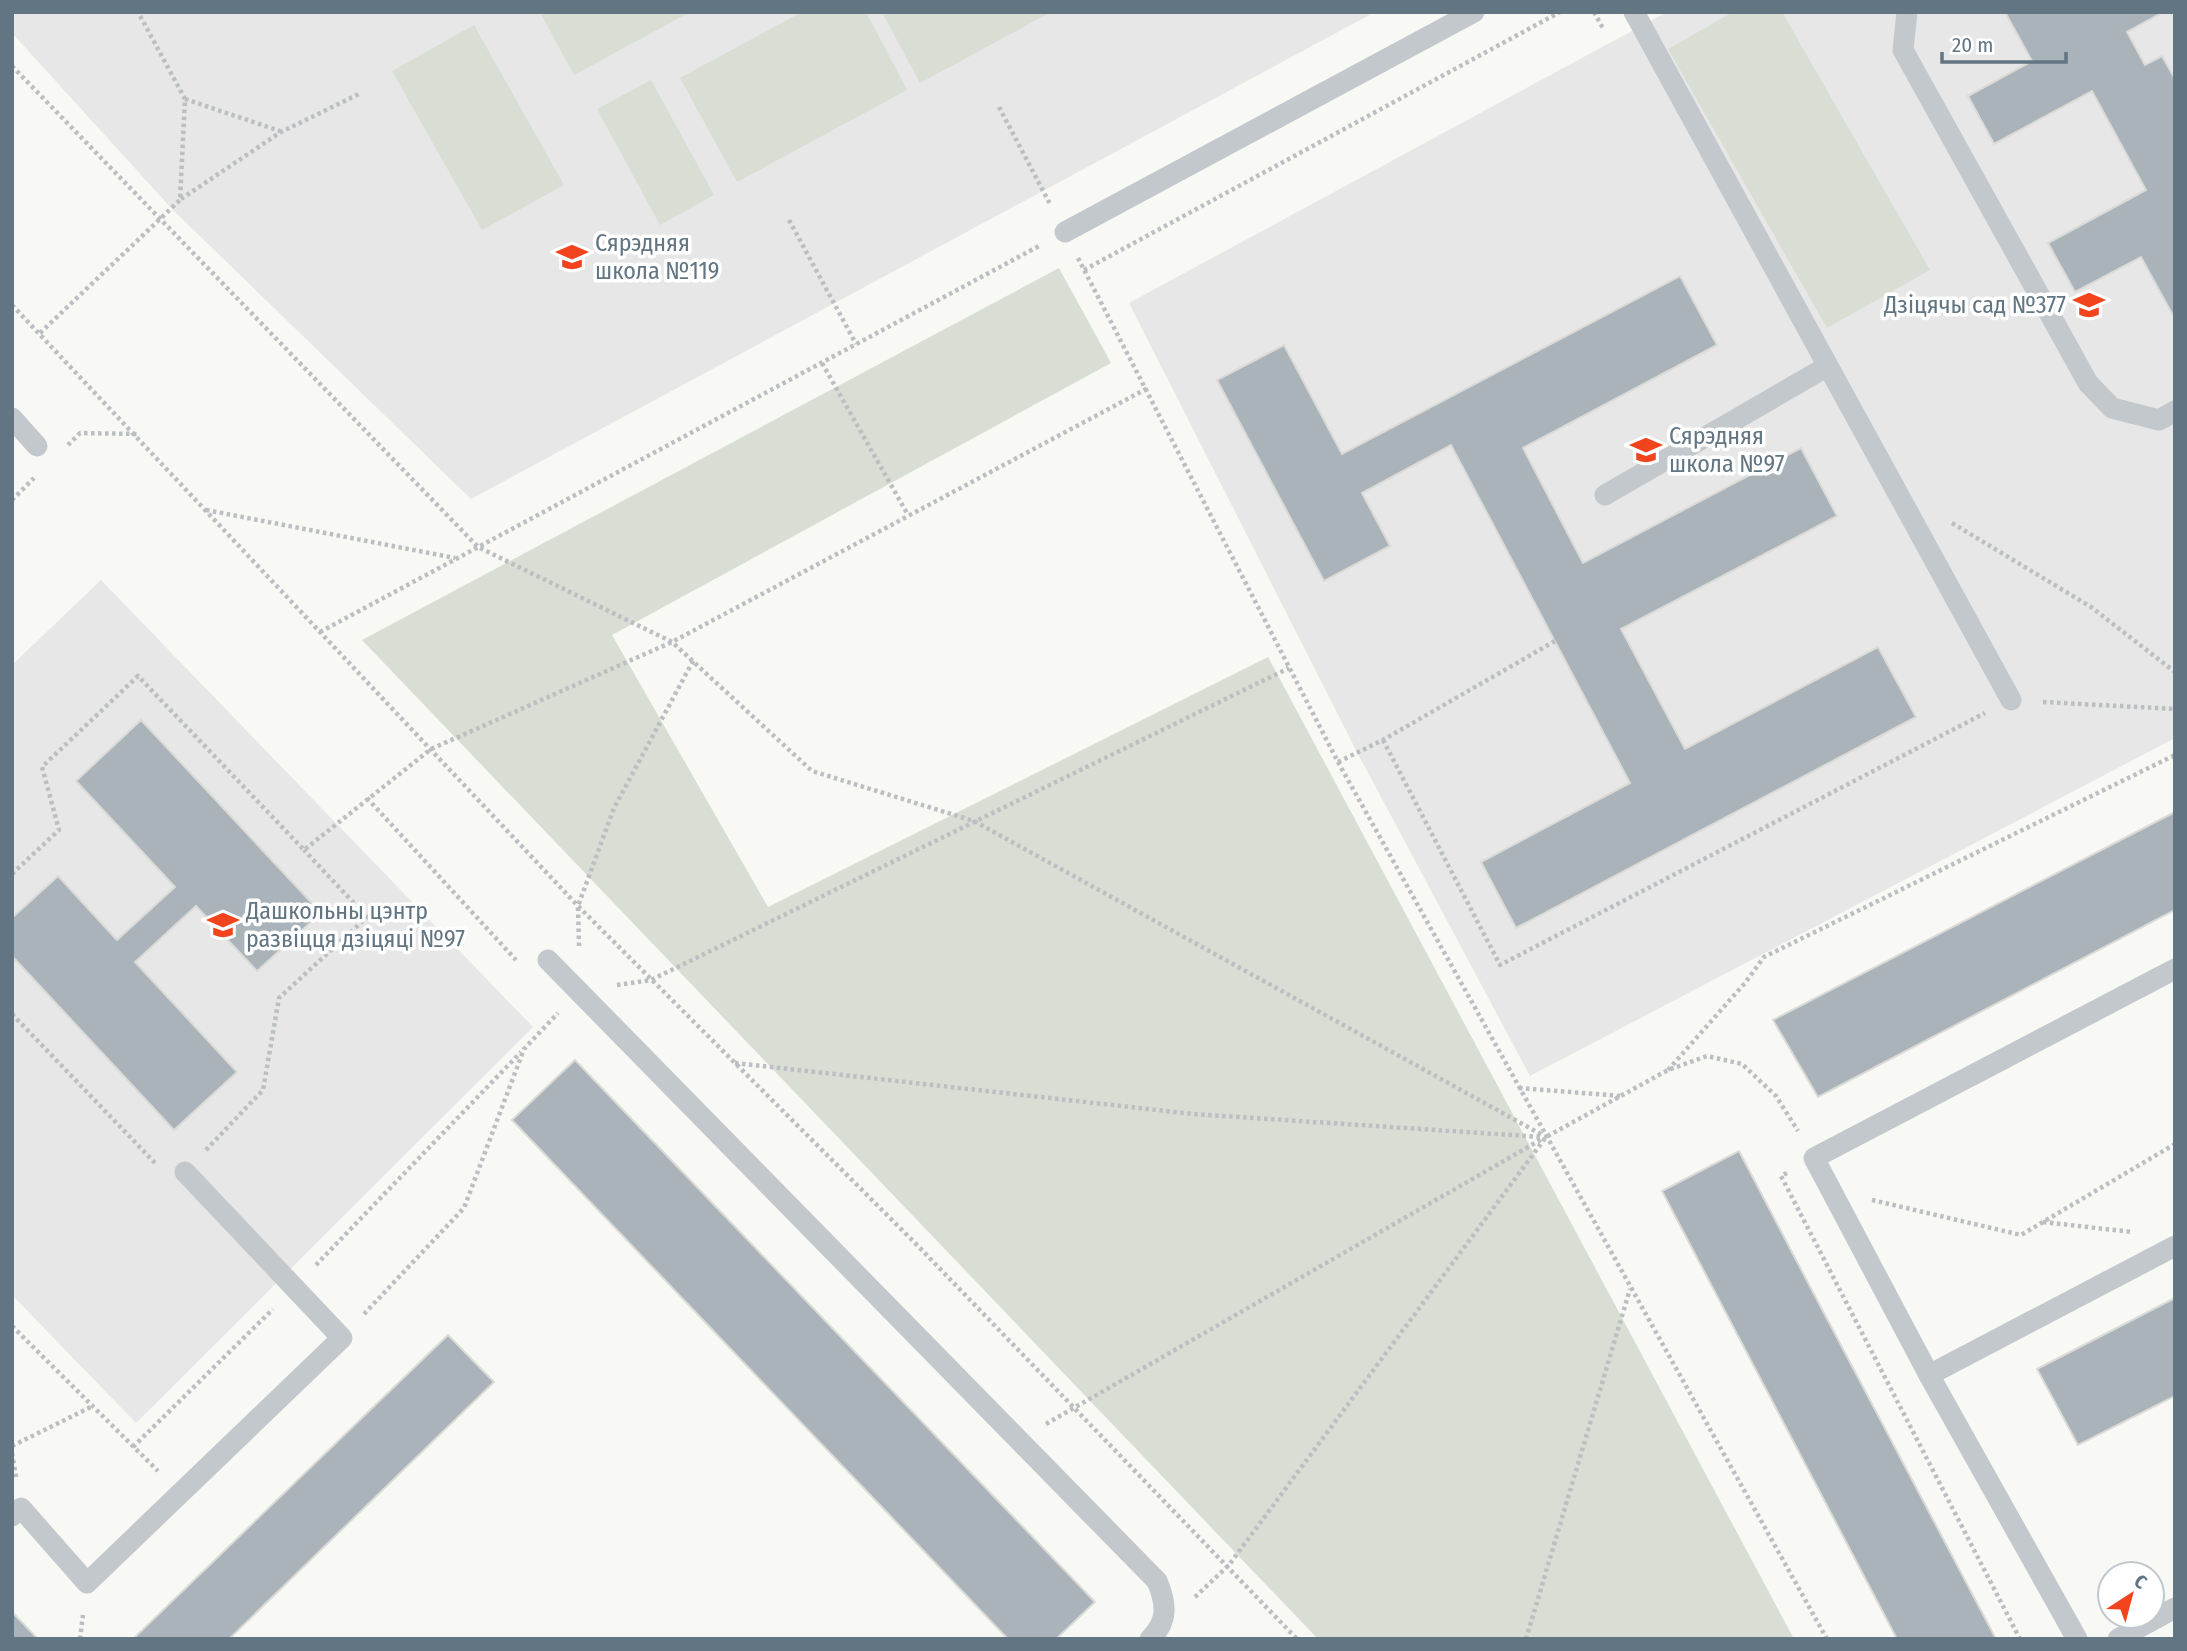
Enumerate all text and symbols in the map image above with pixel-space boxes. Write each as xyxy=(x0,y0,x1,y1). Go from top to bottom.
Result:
scale bar xyxy=(1942,21,2066,65)
text: 20 m xyxy=(1952,32,1993,58)
place label: Сярэдняя школа №119 xyxy=(595,229,720,285)
school or university icon: Сярэдняя школа №119 xyxy=(555,240,589,274)
school or university icon: Дзіцячы сад №377 xyxy=(2072,288,2106,322)
place label: Дзіцячы сад №377 xyxy=(1883,291,2066,319)
place label: Сярэдняя школа №97 xyxy=(1669,422,1785,478)
school or university icon: Сярэдняя школа №97 xyxy=(1629,433,1663,467)
place label: Дашкольны цэнтр развіцця дзіцяці №97 xyxy=(245,897,465,953)
school or university icon: Дашкольны цэнтр развіцця дзіцяці №97 xyxy=(206,908,240,942)
north arrow xyxy=(2096,1560,2166,1630)
text: С xyxy=(2130,1569,2152,1594)

